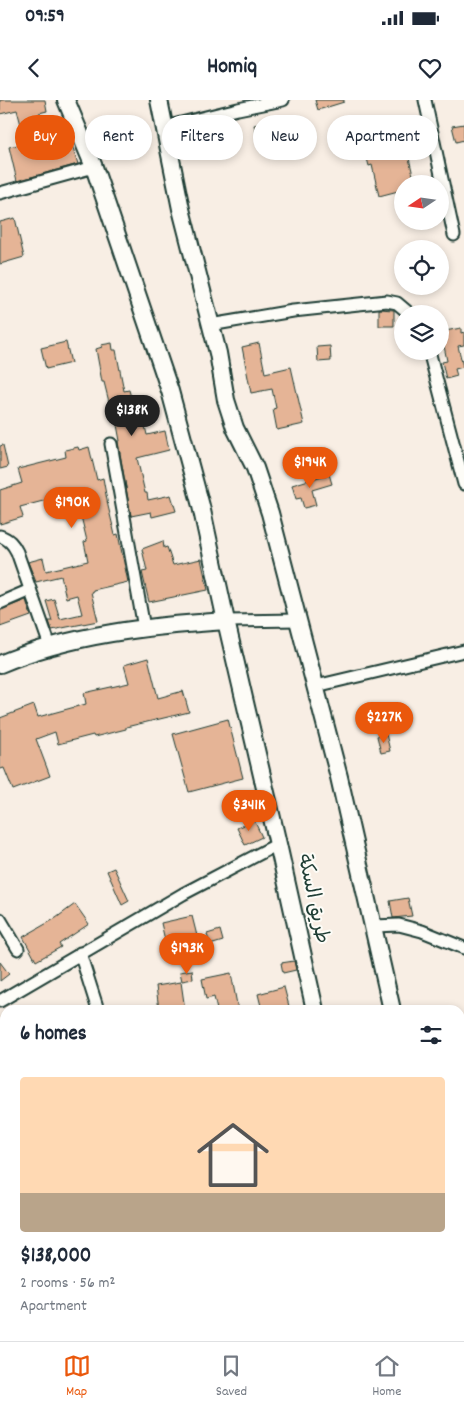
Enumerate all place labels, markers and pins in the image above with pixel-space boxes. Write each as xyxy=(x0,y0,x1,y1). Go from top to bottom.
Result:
pin: $138K xyxy=(97,394,167,437)
pin: $194K xyxy=(275,446,345,489)
pin: $190K xyxy=(37,486,107,529)
pin: $227K xyxy=(349,702,419,744)
pin: $341K xyxy=(214,790,284,832)
pin: $193K xyxy=(152,932,222,975)

